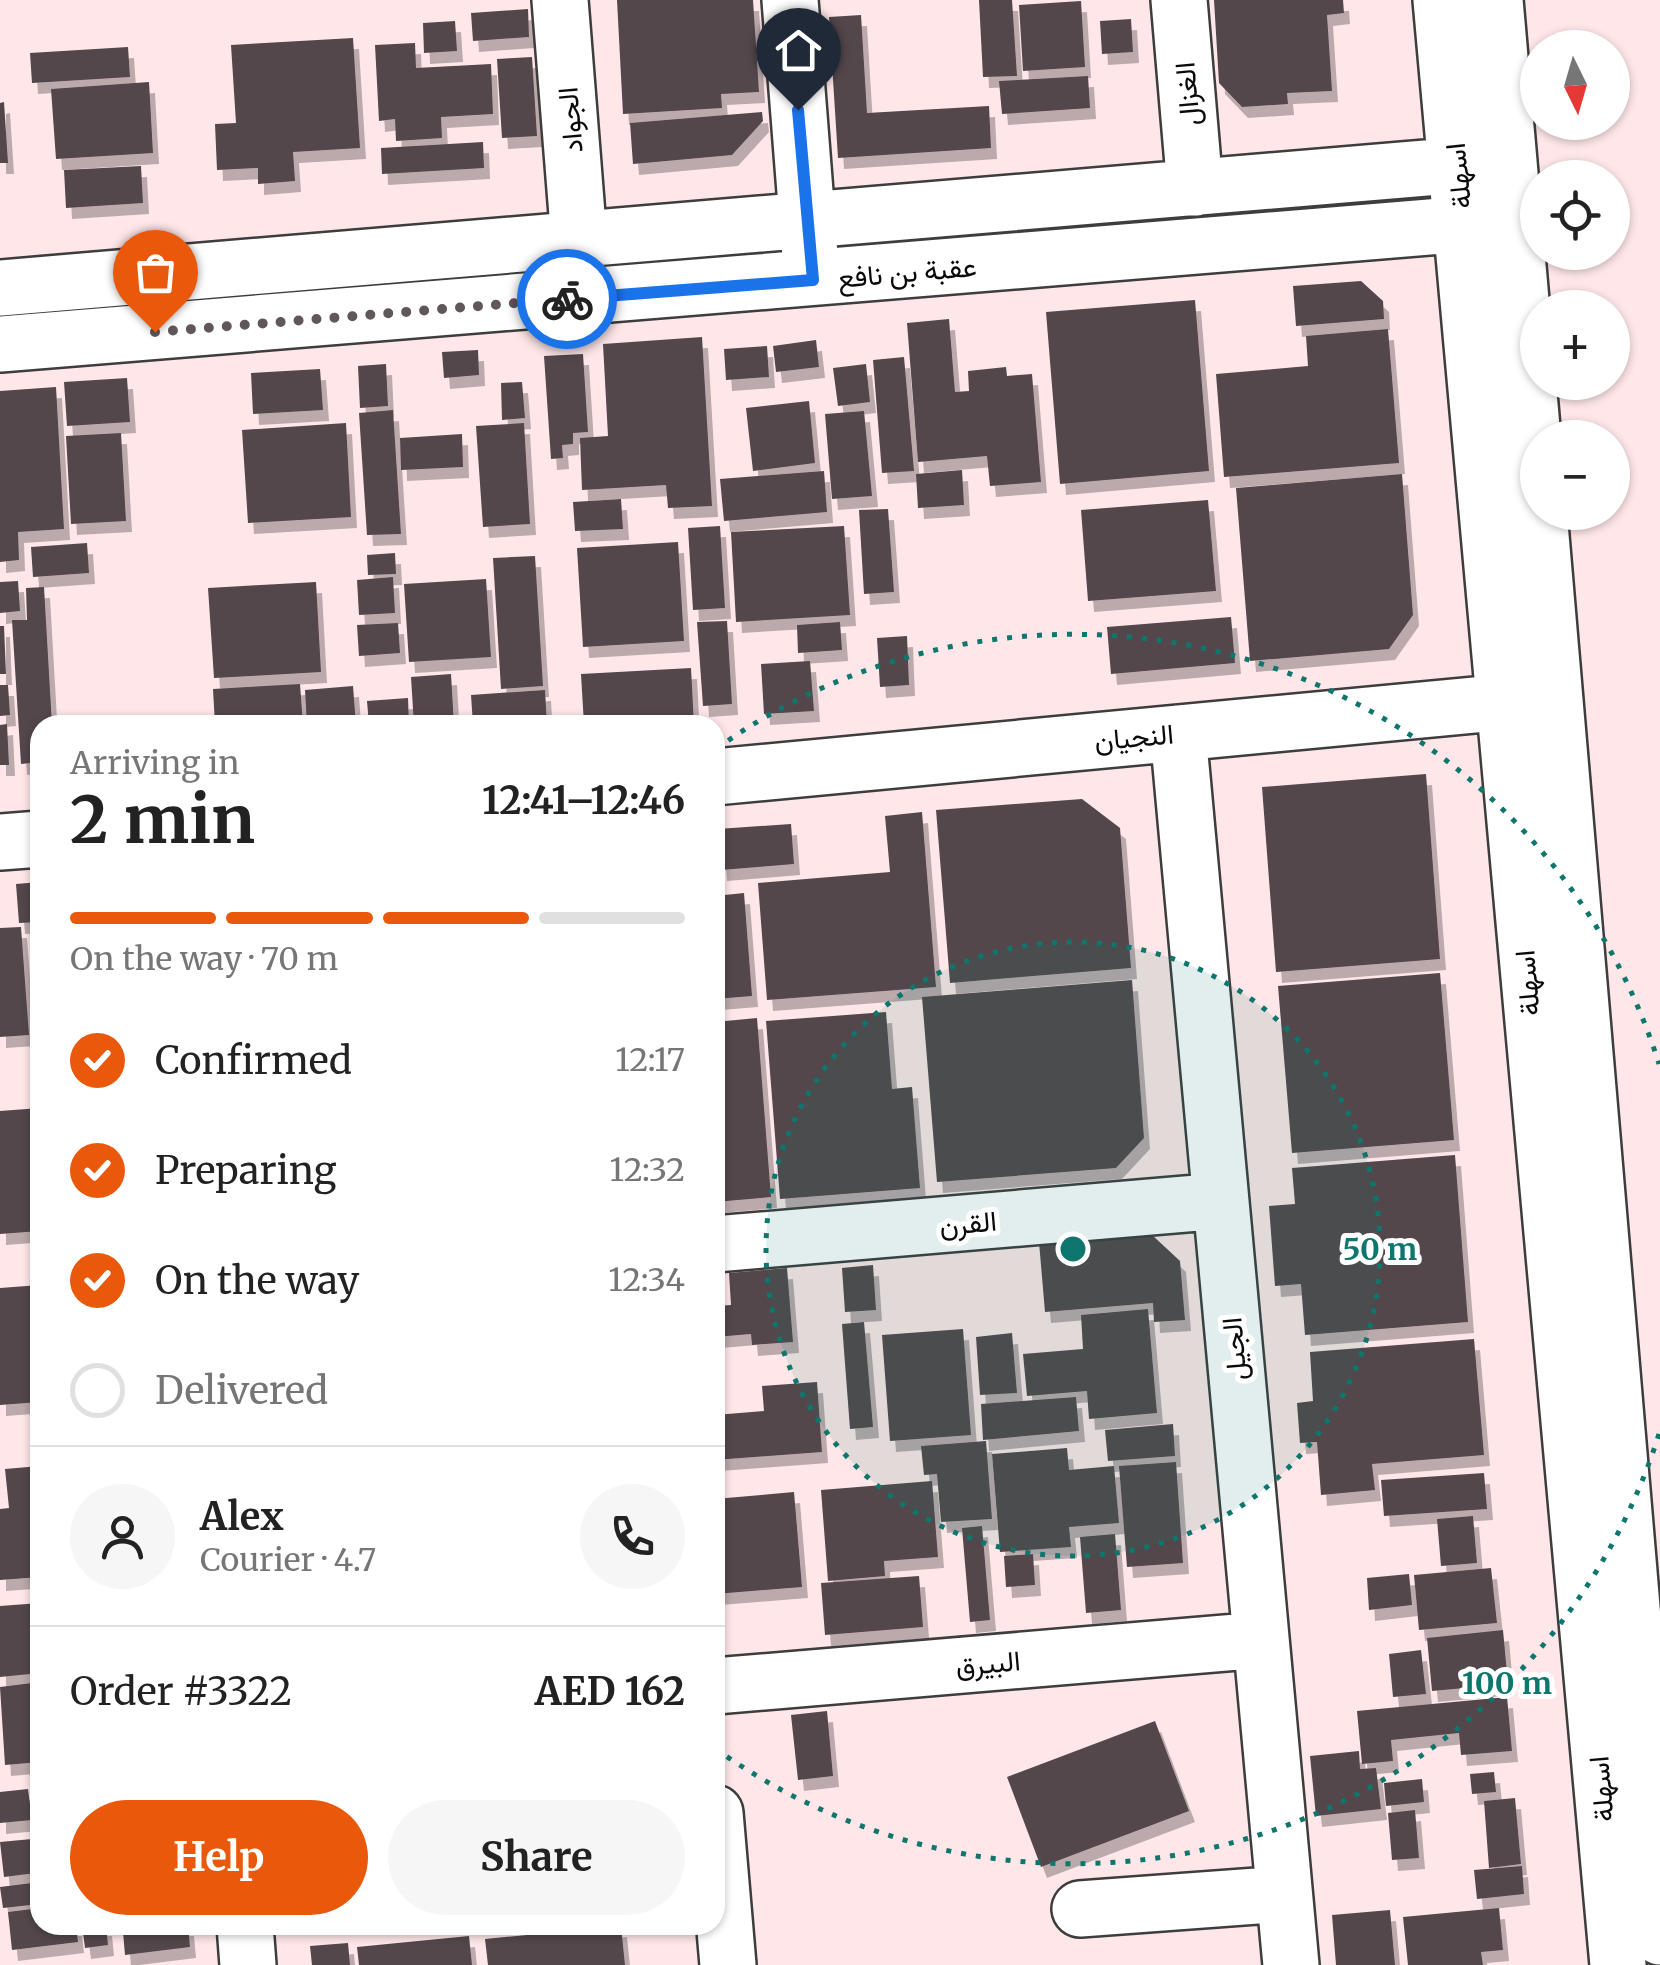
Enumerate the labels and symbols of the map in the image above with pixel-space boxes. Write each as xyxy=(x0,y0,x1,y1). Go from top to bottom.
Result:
pin xyxy=(756,8,841,111)
north arrow xyxy=(1520,30,1630,140)
street label: الغزال xyxy=(1166,61,1208,127)
street label: الجواد xyxy=(549,86,591,154)
street label: اسهلة xyxy=(1437,141,1479,211)
pin xyxy=(113,230,198,333)
street label: عقبة بن نافع xyxy=(836,248,978,298)
courier xyxy=(517,249,617,349)
street label: النجيان xyxy=(1093,716,1175,758)
street label: اسهلة xyxy=(1506,949,1548,1017)
street label: القرن xyxy=(938,1203,998,1243)
text: 50 m xyxy=(1343,1230,1417,1268)
centre of rings xyxy=(1055,1231,1091,1267)
street label: الجيل xyxy=(1213,1316,1255,1382)
street label: البيرق xyxy=(954,1642,1022,1684)
text: 100 m xyxy=(1462,1664,1552,1702)
street label: اسهلة xyxy=(1580,1755,1622,1823)

